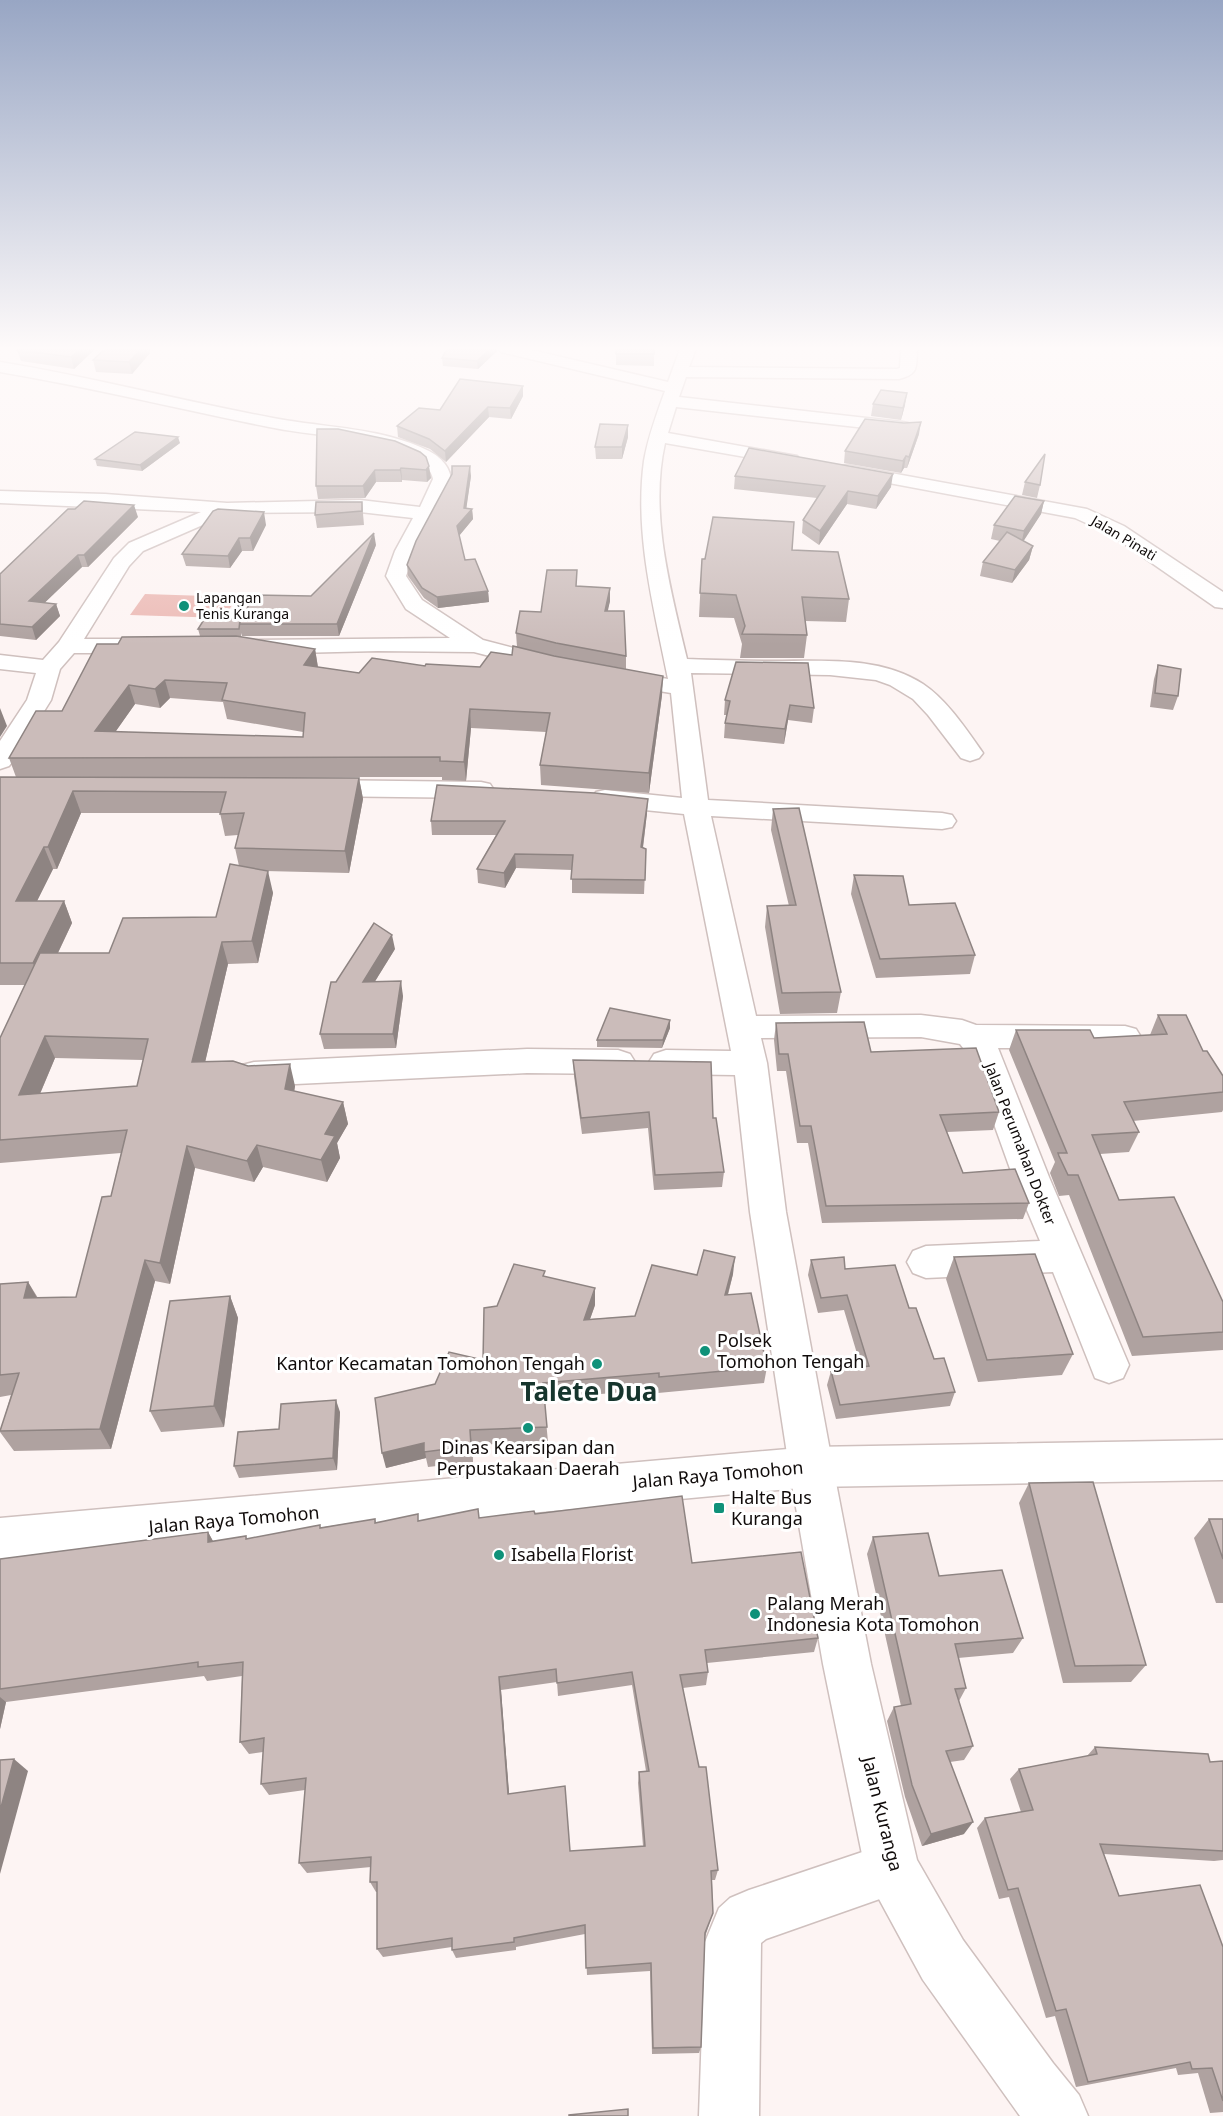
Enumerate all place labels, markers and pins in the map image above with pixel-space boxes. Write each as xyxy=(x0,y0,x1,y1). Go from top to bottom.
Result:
place label: Lapangan Tenis Kuranga xyxy=(196,588,289,623)
marker: Lapangan Tenis Kuranga xyxy=(177,599,191,613)
place label: Polsek Tomohon Tengah xyxy=(717,1328,865,1373)
marker: Polsek Tomohon Tengah xyxy=(698,1344,712,1358)
place label: Kantor Kecamatan Tomohon Tengah xyxy=(276,1351,585,1375)
marker: Kantor Kecamatan Tomohon Tengah xyxy=(590,1357,604,1371)
marker: Dinas Kearsipan dan Perpustakaan Daerah xyxy=(521,1421,535,1435)
place label: Dinas Kearsipan dan Perpustakaan Daerah xyxy=(436,1435,620,1480)
place label: Halte Bus Kuranga xyxy=(731,1485,812,1530)
marker: Halte Bus Kuranga xyxy=(712,1501,726,1515)
place label: Isabella Florist xyxy=(511,1542,634,1566)
marker: Isabella Florist xyxy=(492,1548,506,1562)
place label: Palang Merah Indonesia Kota Tomohon xyxy=(767,1591,979,1636)
marker: Palang Merah Indonesia Kota Tomohon xyxy=(748,1607,762,1621)

